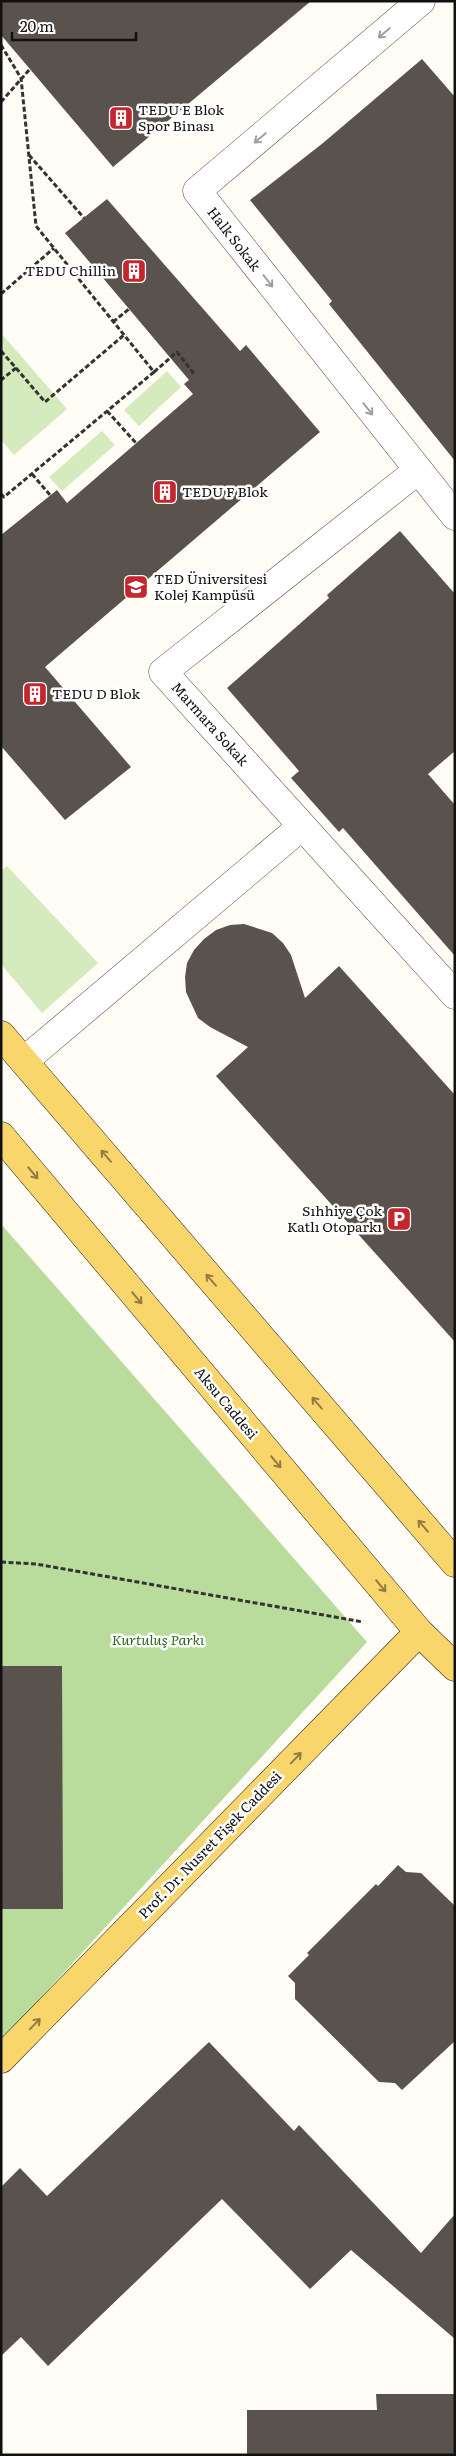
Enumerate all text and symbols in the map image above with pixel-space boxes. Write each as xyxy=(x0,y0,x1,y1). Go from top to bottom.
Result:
scale bar xyxy=(12,10,136,42)
text: 20 m xyxy=(20,14,54,37)
one-way arrow xyxy=(378,27,391,38)
place label: TEDU E Blok Spor Binası xyxy=(138,99,225,135)
building icon: TEDU E Blok Spor Binası xyxy=(108,105,134,131)
one-way arrow xyxy=(254,132,267,143)
street label: Halk Sokak xyxy=(203,202,266,275)
building icon: TEDU Chillin xyxy=(121,258,147,284)
place label: TEDU Chillin xyxy=(25,260,116,280)
one-way arrow xyxy=(263,274,273,288)
one-way arrow xyxy=(363,402,374,415)
building icon: TEDU F Blok xyxy=(152,479,178,505)
place label: TEDU F Blok xyxy=(182,481,268,501)
place label: TED Üniversitesi Kolej Kampüsü xyxy=(154,568,268,604)
school or university icon: TED Üniversitesi Kolej Kampüsü xyxy=(123,574,149,600)
street label: Marmara Sokak xyxy=(168,677,254,770)
building icon: TEDU D Blok xyxy=(22,681,48,707)
place label: TEDU D Blok xyxy=(52,683,140,703)
one-way arrow xyxy=(100,1150,111,1163)
one-way arrow xyxy=(27,1167,38,1180)
place label: Sıhhiye Çok Katlı Otoparkı xyxy=(287,1200,382,1236)
parking icon: Sıhhiye Çok Katlı Otoparkı xyxy=(386,1206,412,1232)
one-way arrow xyxy=(206,1273,217,1286)
one-way arrow xyxy=(132,1291,143,1304)
street label: Aksu Caddesi xyxy=(191,1362,263,1443)
one-way arrow xyxy=(312,1397,323,1410)
one-way arrow xyxy=(270,1455,281,1468)
one-way arrow xyxy=(417,1520,429,1533)
one-way arrow xyxy=(375,1579,386,1592)
park label: Kurtuluş Parkı xyxy=(112,1629,205,1649)
one-way arrow xyxy=(290,1751,302,1764)
street label: Prof. Dr. Nusret Fişek Caddesi xyxy=(133,1766,286,1923)
one-way arrow xyxy=(29,2018,41,2030)

